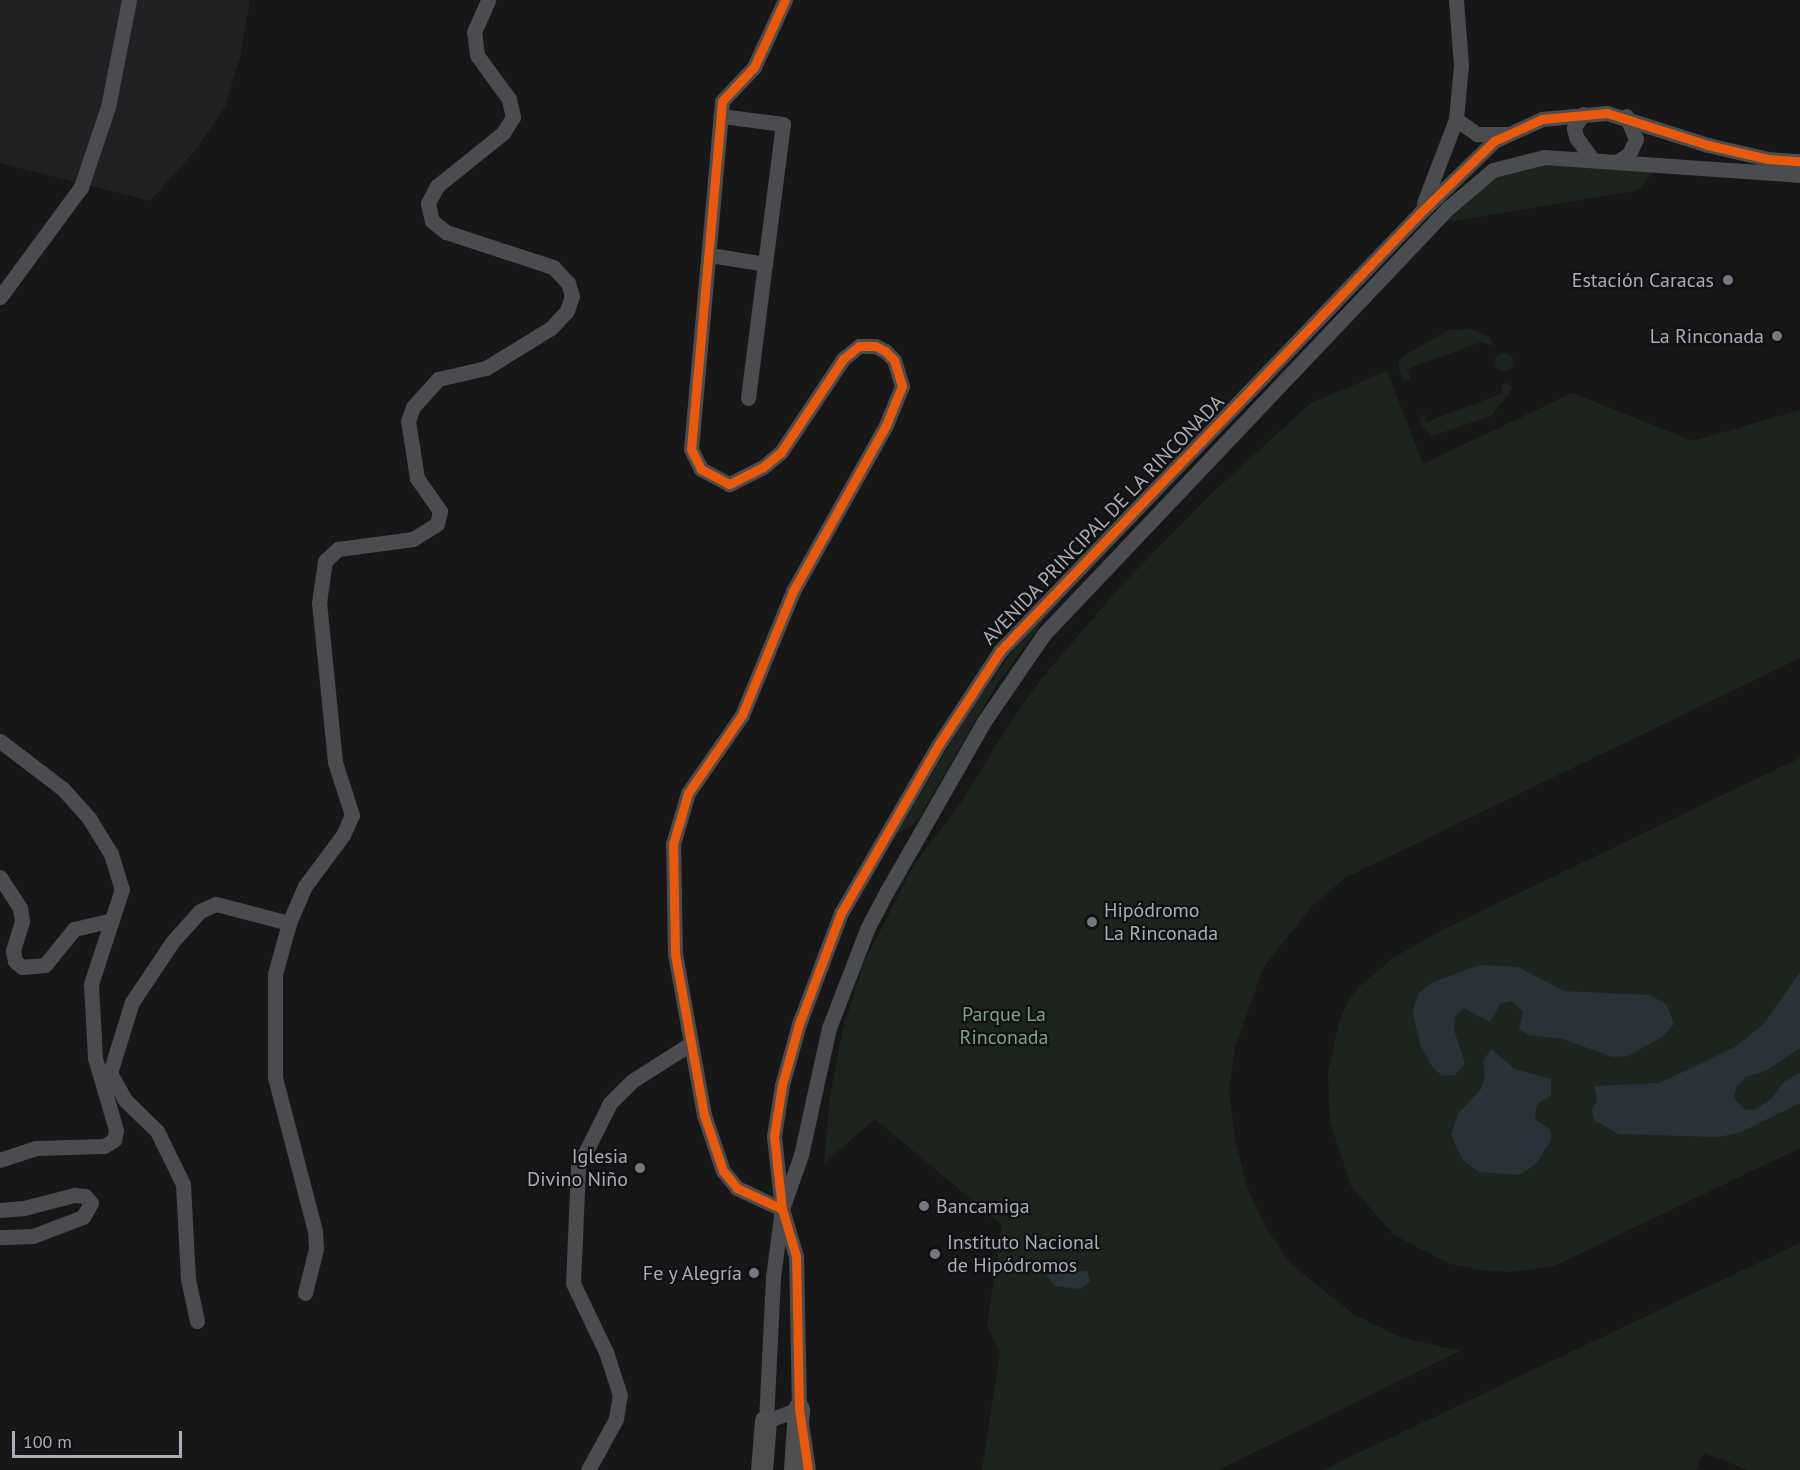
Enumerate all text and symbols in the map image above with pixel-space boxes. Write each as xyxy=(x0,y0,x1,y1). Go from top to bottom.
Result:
place label: Estación Caracas xyxy=(1572,268,1714,292)
marker: Estación Caracas xyxy=(1719,271,1737,289)
place label: La Rinconada xyxy=(1650,324,1764,348)
marker: La Rinconada xyxy=(1768,327,1786,345)
street label: AVENIDA PRINCIPAL DE LA RINCONADA xyxy=(976,389,1230,651)
place label: Hipódromo La Rinconada xyxy=(1104,898,1218,945)
marker: Hipódromo La Rinconada xyxy=(1085,915,1099,929)
park label: Parque La Rinconada xyxy=(959,1003,1049,1050)
place label: Iglesia Divino Niño xyxy=(527,1144,628,1191)
marker: Iglesia Divino Niño xyxy=(633,1161,647,1175)
place label: Bancamiga xyxy=(936,1194,1030,1218)
marker: Bancamiga xyxy=(917,1199,931,1213)
place label: Instituto Nacional de Hipódromos xyxy=(947,1230,1100,1277)
marker: Instituto Nacional de Hipódromos xyxy=(928,1247,942,1261)
place label: Fe y Alegría xyxy=(641,1261,742,1285)
marker: Fe y Alegría xyxy=(747,1266,761,1280)
scale bar xyxy=(15,1419,184,1457)
text: 100 m xyxy=(23,1430,72,1453)

